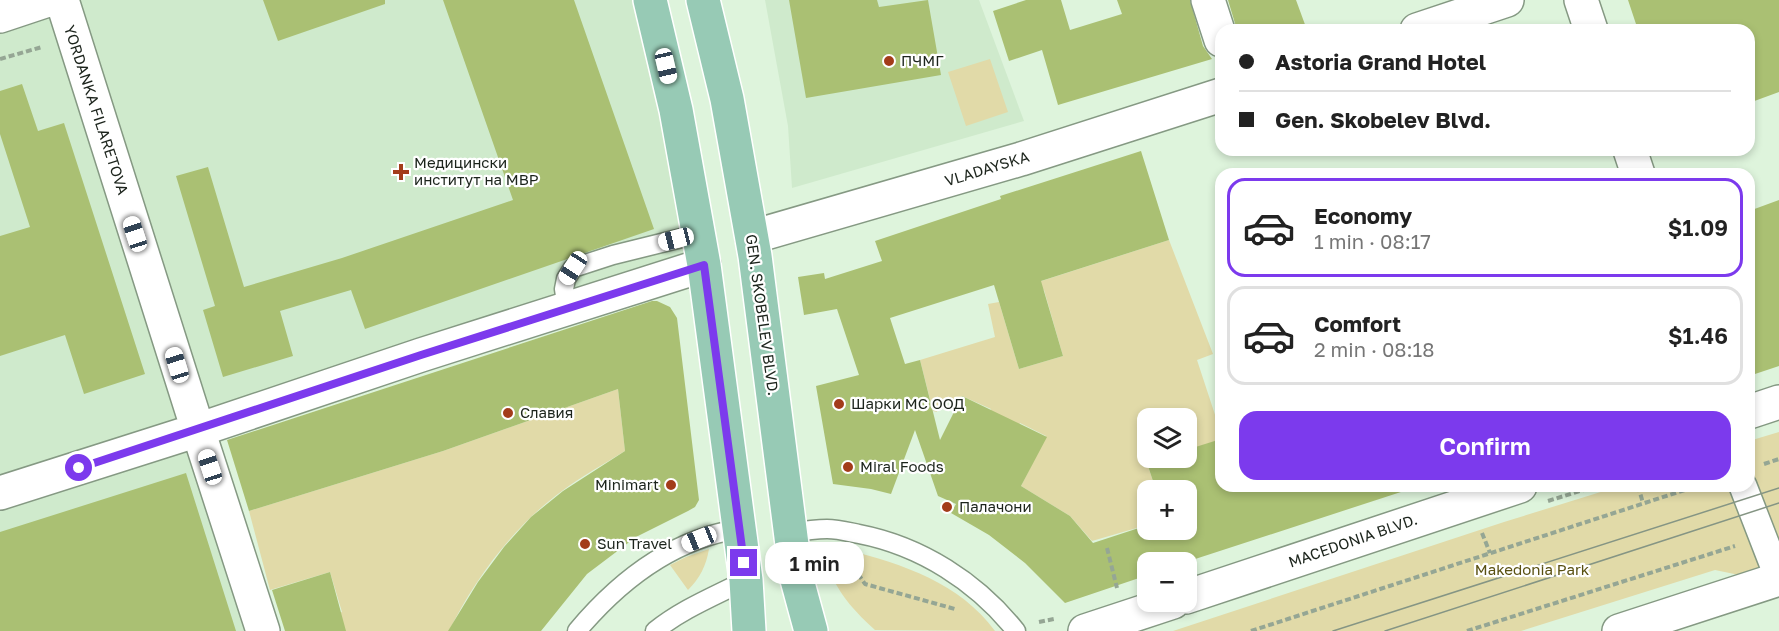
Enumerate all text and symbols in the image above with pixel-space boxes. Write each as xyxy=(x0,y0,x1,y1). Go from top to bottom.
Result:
street label: YORDANKA FILARETOVA xyxy=(61,23,133,197)
car xyxy=(653,46,679,86)
text: Astoria Grand Hotel xyxy=(1275,48,1486,75)
place label: ПЧМГ xyxy=(901,51,944,69)
marker: ПЧМГ xyxy=(882,54,896,68)
text: Gen. Skobelev Blvd. xyxy=(1275,106,1491,133)
street label: VLADAYSKA xyxy=(942,147,1031,189)
place label: Медицински институт на МВР xyxy=(414,153,539,188)
marker: Медицински институт на МВР xyxy=(392,163,410,181)
icon: car xyxy=(1242,201,1296,255)
text: Economy xyxy=(1314,202,1412,229)
car xyxy=(121,214,149,254)
text: $1.09 xyxy=(1668,214,1728,241)
car xyxy=(656,226,696,252)
text: 1 min · 08:17 xyxy=(1314,229,1431,253)
street label: GEN. SKOBELEV BLVD. xyxy=(743,233,783,397)
car xyxy=(556,248,590,288)
icon: car xyxy=(1242,309,1296,363)
text: Comfort xyxy=(1314,310,1401,337)
text: $1.46 xyxy=(1668,322,1728,349)
text: 2 min · 08:18 xyxy=(1314,337,1434,361)
car xyxy=(163,345,191,385)
place label: Шарки МС ООД xyxy=(851,394,964,412)
marker: Шарки МС ООД xyxy=(832,397,846,411)
place label: Славия xyxy=(520,403,573,421)
marker: Славия xyxy=(501,406,515,420)
map controls xyxy=(1137,408,1197,612)
button: layers xyxy=(1137,408,1197,468)
button: Confirm xyxy=(1239,411,1731,480)
car xyxy=(196,447,224,487)
route start xyxy=(65,454,92,481)
place label: Miral Foods xyxy=(860,457,944,475)
marker: Miral Foods xyxy=(841,460,855,474)
place label: Minimart xyxy=(595,475,659,493)
marker: Minimart xyxy=(664,478,678,492)
button: + xyxy=(1137,480,1197,540)
place label: Палачони xyxy=(959,497,1032,515)
marker: Палачони xyxy=(940,500,954,514)
street label: MACEDONIA BLVD. xyxy=(1286,510,1420,571)
car xyxy=(679,524,719,554)
place label: Sun Travel xyxy=(597,534,672,552)
marker: Sun Travel xyxy=(578,537,592,551)
callout: 1 min xyxy=(765,542,864,584)
route end xyxy=(730,549,757,576)
text: 1 min xyxy=(789,551,840,575)
button: − xyxy=(1137,552,1197,612)
park label: Makedonia Park xyxy=(1475,560,1590,578)

